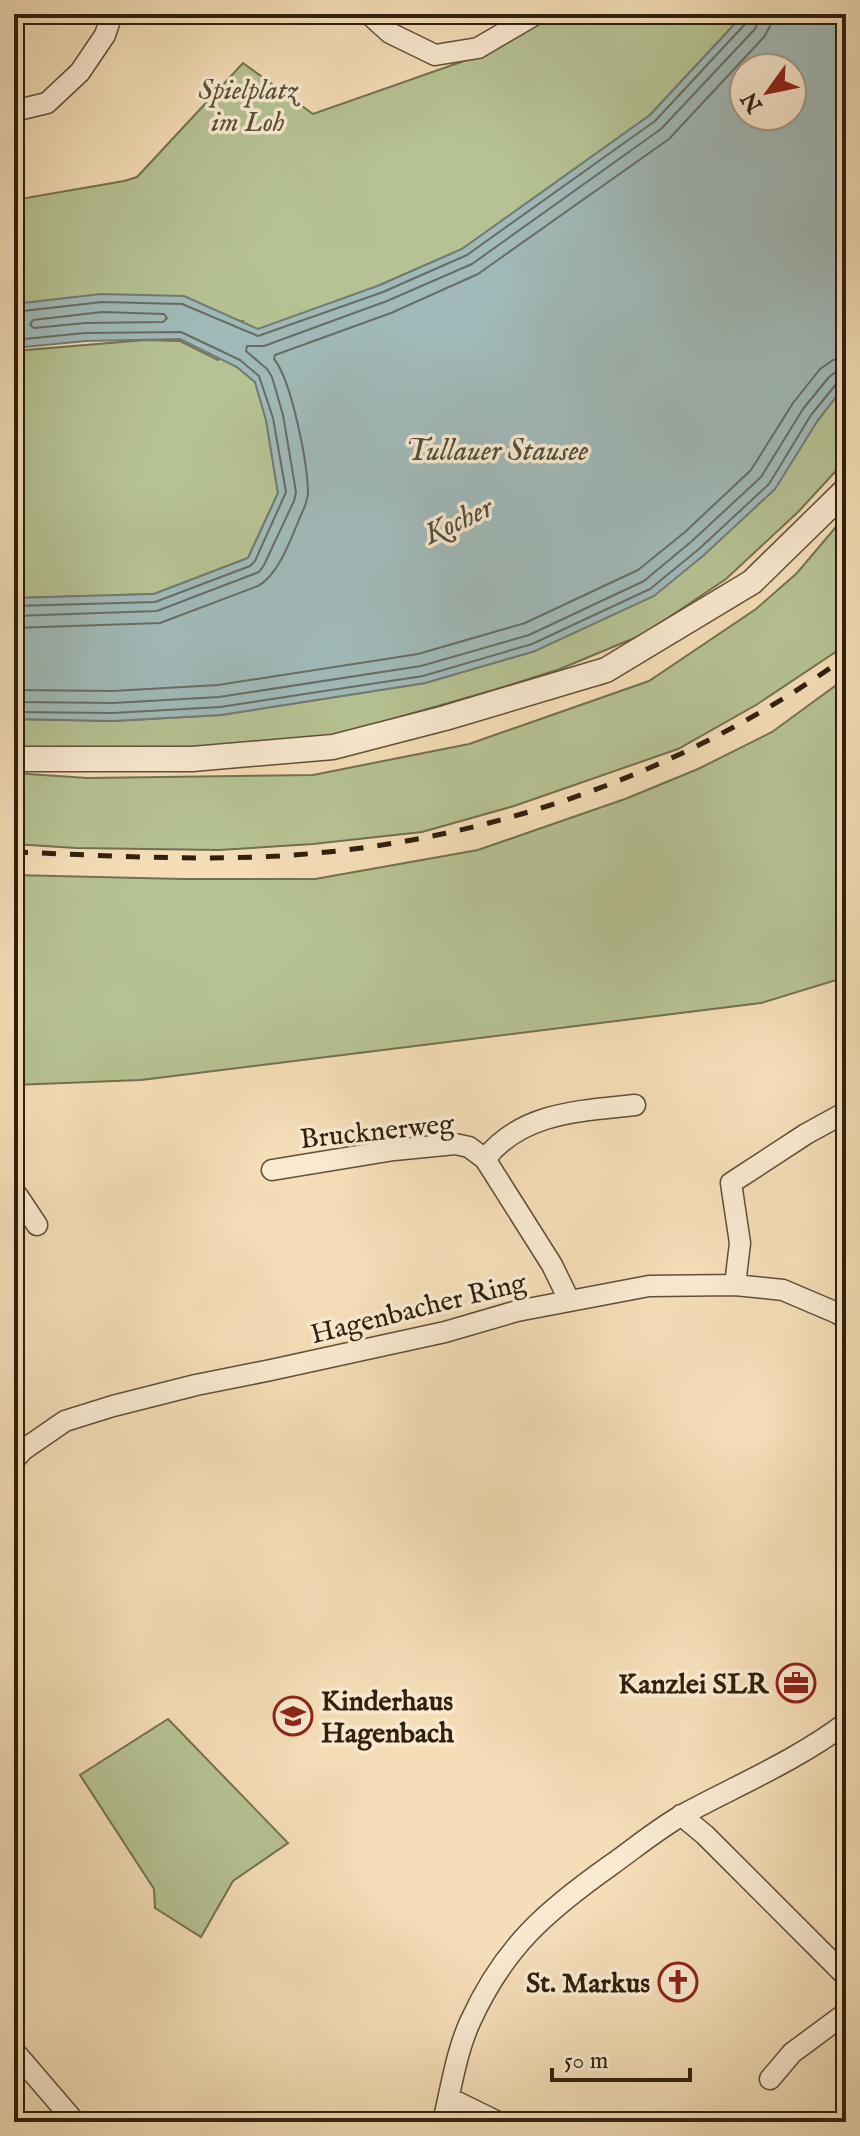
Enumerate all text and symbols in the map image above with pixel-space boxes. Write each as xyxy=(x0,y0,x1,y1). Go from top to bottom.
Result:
north arrow xyxy=(728,52,808,132)
park label: Spielplatz im Loh xyxy=(198,74,301,141)
text: N xyxy=(736,86,770,118)
water label: Tullauer Stausee xyxy=(406,433,588,471)
water label: Kocher xyxy=(417,489,501,555)
street label: Brucknerweg xyxy=(298,1107,457,1158)
street label: Hagenbacher Ring xyxy=(307,1266,531,1353)
office icon: Kanzlei SLR xyxy=(775,1662,817,1704)
place label: Kanzlei SLR xyxy=(618,1668,770,1703)
place label: Kinderhaus Hagenbach xyxy=(321,1685,455,1752)
school or university icon: Kinderhaus Hagenbach xyxy=(272,1695,314,1737)
church icon: St. Markus xyxy=(657,1961,699,2003)
place label: St. Markus xyxy=(526,1967,650,2002)
scale bar xyxy=(552,2032,690,2082)
text: 50 m xyxy=(564,2046,608,2077)

